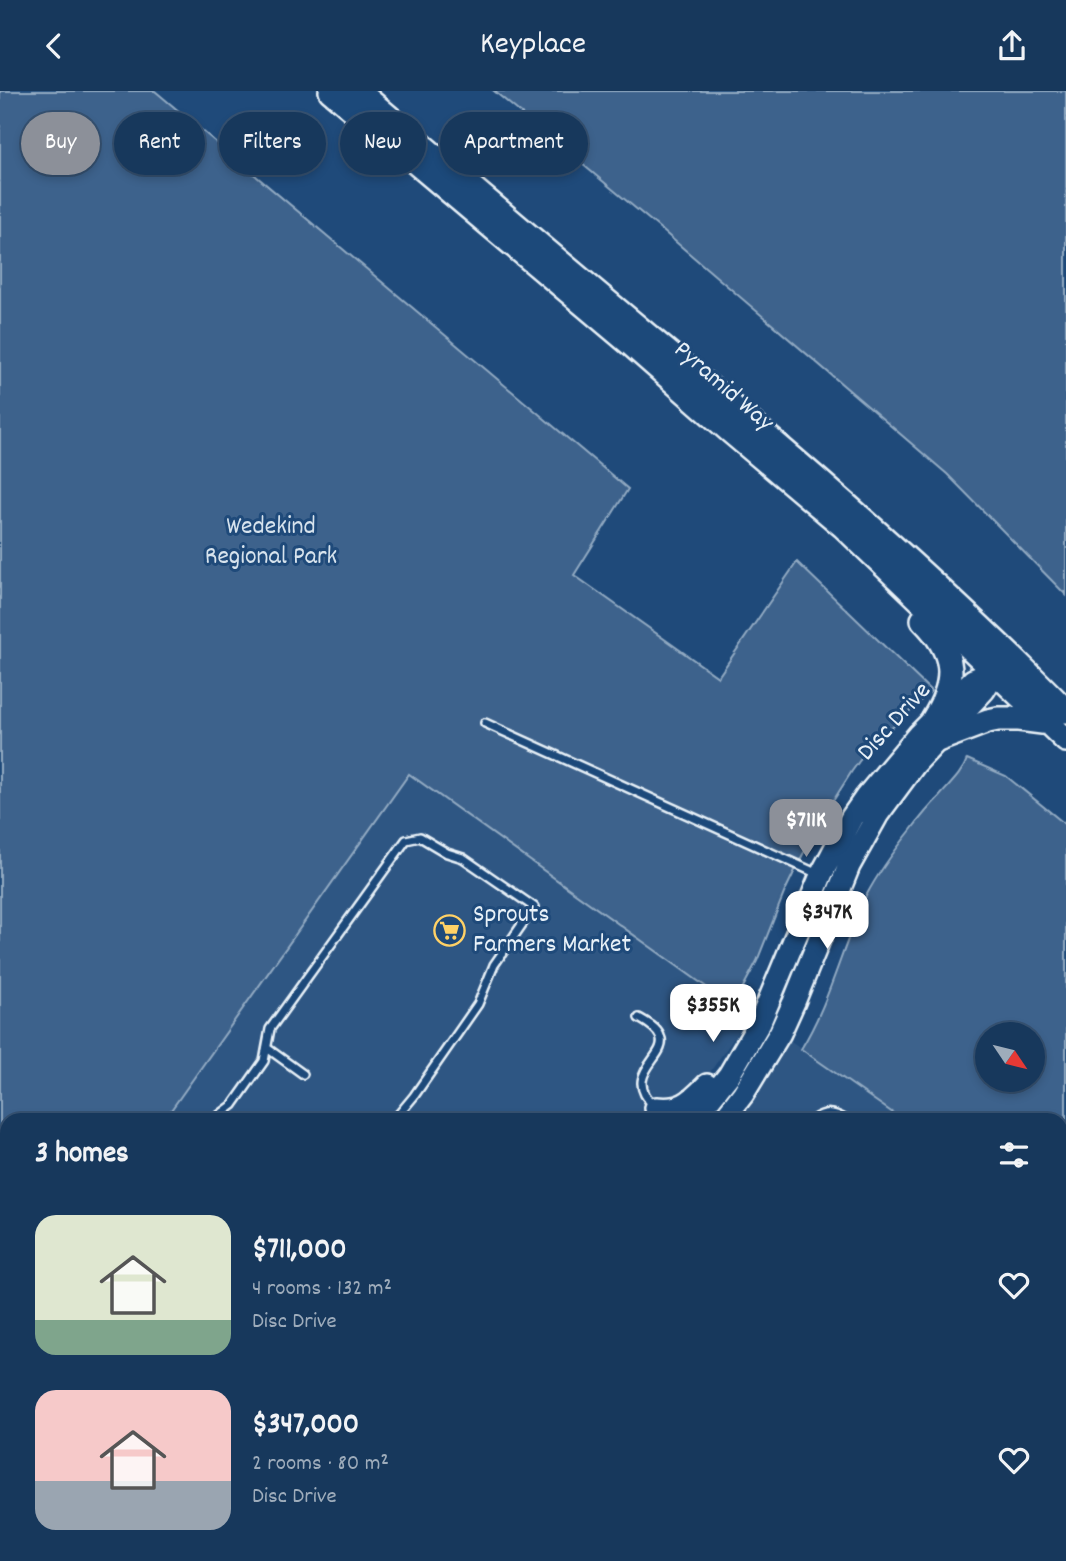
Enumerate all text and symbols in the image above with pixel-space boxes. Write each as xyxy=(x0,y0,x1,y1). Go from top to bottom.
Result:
text: Keyplace xyxy=(480,23,586,69)
icon: back xyxy=(35,27,73,65)
icon: share xyxy=(993,27,1031,65)
chip: Buy xyxy=(21,112,100,175)
chip: Rent xyxy=(114,112,205,175)
chip: Filters xyxy=(219,112,326,175)
chip: New xyxy=(340,112,426,175)
chip: Apartment xyxy=(440,112,588,175)
street label: Pyramid Way xyxy=(665,333,782,441)
park label: Wedekind Regional Park xyxy=(205,509,337,576)
street label: Disc Drive xyxy=(849,674,941,770)
pin: $711K xyxy=(757,799,855,859)
text: $711K xyxy=(785,805,827,838)
pin: $347K xyxy=(778,891,876,951)
place label: Sprouts Farmers Market xyxy=(473,897,631,964)
text: $347K xyxy=(802,897,852,930)
supermarket icon: Sprouts Farmers Market xyxy=(433,913,467,947)
pin: $355K xyxy=(664,985,762,1044)
text: $355K xyxy=(686,990,740,1023)
north arrow xyxy=(975,1022,1045,1092)
map controls xyxy=(975,1022,1045,1092)
text: 3 homes xyxy=(35,1134,129,1177)
icon: filters xyxy=(995,1136,1033,1174)
text: $711,000 xyxy=(252,1230,347,1273)
icon: home xyxy=(91,1243,175,1327)
icon: heart xyxy=(995,1266,1033,1304)
text: 4 rooms · 132 m² xyxy=(252,1273,392,1306)
text: Disc Drive xyxy=(252,1306,337,1339)
text: $347,000 xyxy=(252,1405,359,1448)
icon: home xyxy=(91,1418,175,1502)
icon: heart xyxy=(995,1441,1033,1479)
text: 2 rooms · 80 m² xyxy=(252,1448,389,1481)
text: Disc Drive xyxy=(252,1481,337,1514)

